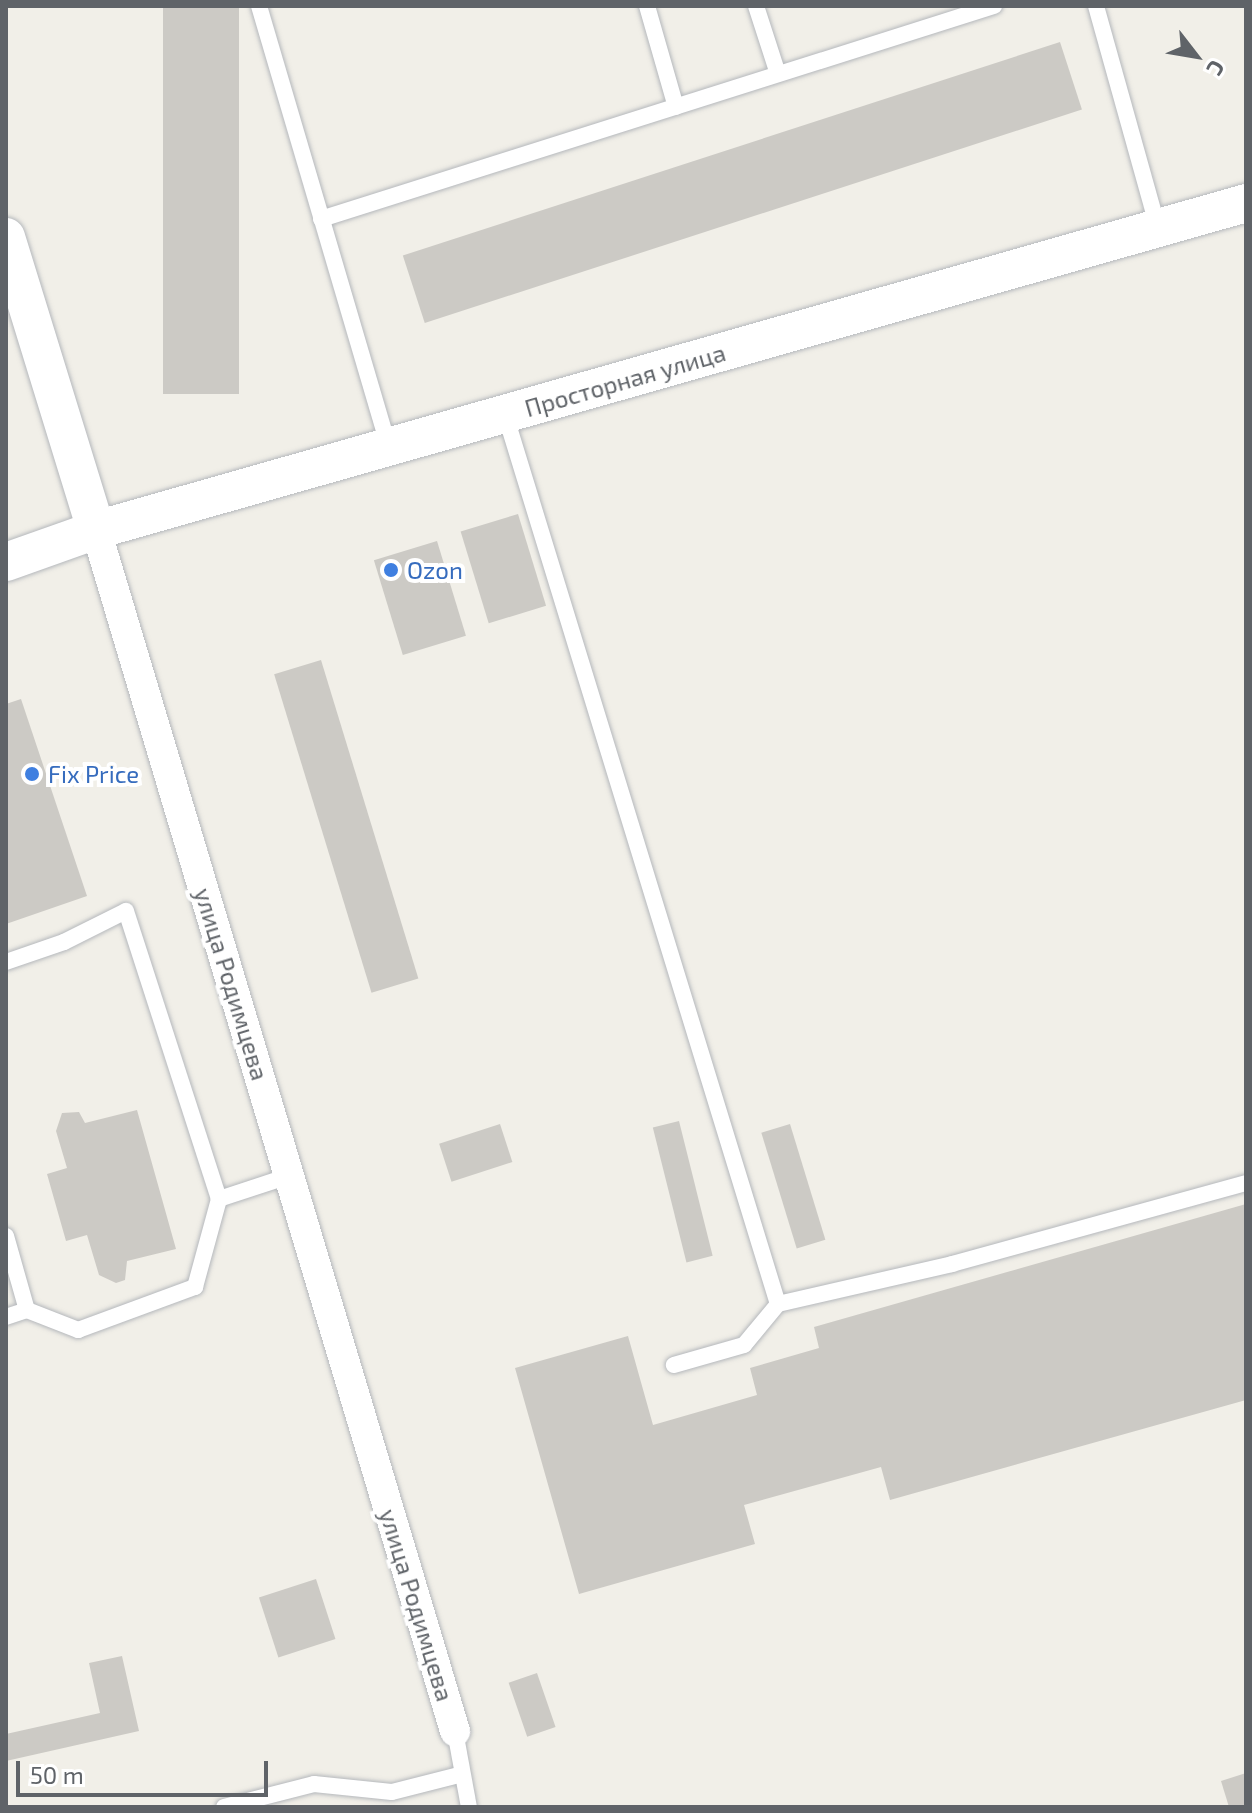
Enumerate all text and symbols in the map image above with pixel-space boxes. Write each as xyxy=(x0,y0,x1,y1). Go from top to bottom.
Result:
north arrow xyxy=(1156,16,1236,96)
text: С xyxy=(1202,56,1231,81)
street label: Просторная улица xyxy=(521,338,729,422)
place label: Ozon xyxy=(407,556,463,584)
marker: Ozon xyxy=(382,561,400,579)
place label: Fix Price xyxy=(48,760,139,788)
marker: Fix Price xyxy=(23,765,41,783)
street label: улица Родимцева xyxy=(189,884,275,1084)
street label: улица Родимцева xyxy=(374,1505,460,1705)
scale bar xyxy=(20,1745,272,1795)
text: 50 m xyxy=(30,1760,84,1789)

